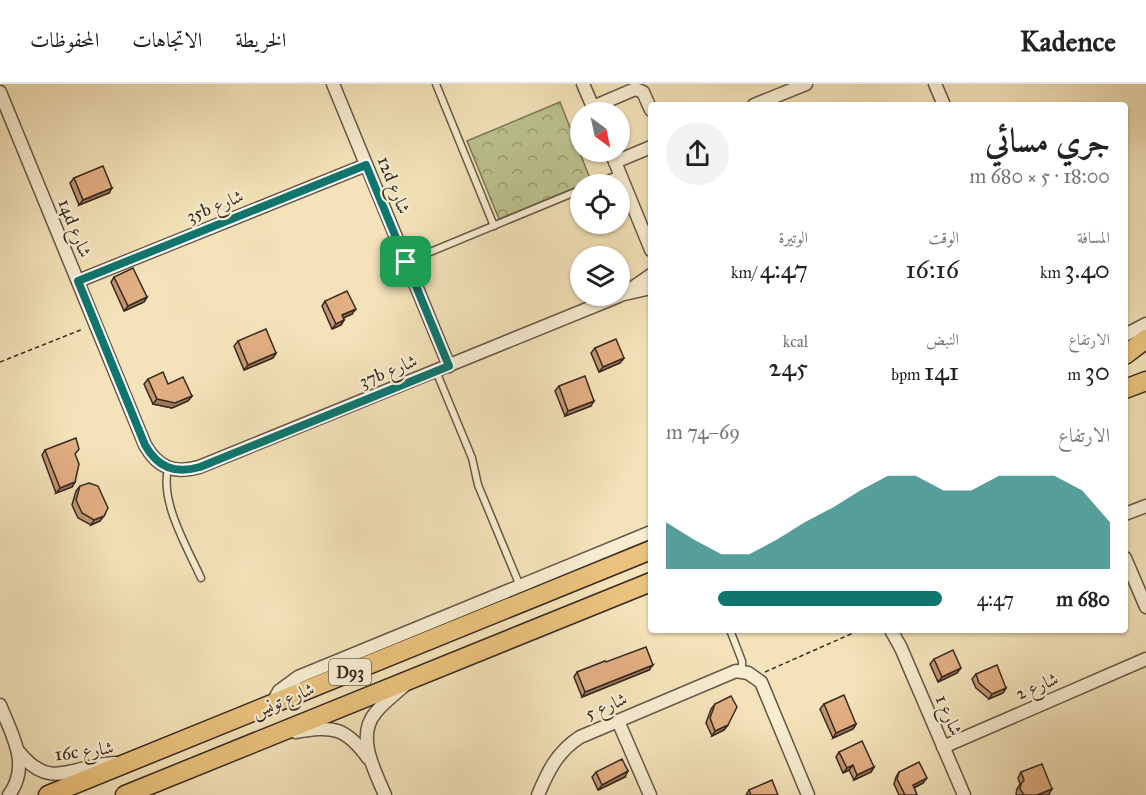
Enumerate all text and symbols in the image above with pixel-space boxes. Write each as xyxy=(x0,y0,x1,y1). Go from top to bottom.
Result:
text: Kadence xyxy=(1020,24,1116,59)
text: المحفوظات xyxy=(30,27,99,53)
text: الاتجاهات xyxy=(132,27,202,53)
text: الخريطة xyxy=(235,27,286,53)
north arrow xyxy=(570,102,630,162)
map controls xyxy=(570,102,630,306)
text: جري مسائي xyxy=(985,121,1110,161)
button: share xyxy=(666,122,729,185)
street label: 12d شارع xyxy=(369,153,415,219)
text: 18:00 · 5 × 680 m xyxy=(969,164,1110,188)
button: locate xyxy=(570,174,630,234)
street label: 35b شارع xyxy=(183,185,248,231)
street label: 14d شارع xyxy=(50,195,97,262)
text: الوتيرة xyxy=(778,228,808,247)
text: الوقت xyxy=(928,228,959,247)
text: المسافة xyxy=(1077,228,1110,247)
pin xyxy=(380,236,431,287)
icon: arrive xyxy=(389,245,422,278)
button: layers xyxy=(570,246,630,306)
text: 4:47 xyxy=(760,253,808,285)
text: 16:16 xyxy=(905,253,959,285)
text: 3.40 xyxy=(1064,253,1110,285)
text: /km xyxy=(731,263,760,282)
text: km xyxy=(1040,263,1064,282)
text: النبض xyxy=(926,330,959,349)
text: الارتفاع xyxy=(1068,330,1110,349)
text: kcal xyxy=(783,332,808,351)
street label: 37b شارع xyxy=(356,349,422,396)
text: 245 xyxy=(769,351,808,383)
text: 141 xyxy=(924,355,959,387)
text: 30 xyxy=(1084,355,1110,387)
text: bpm xyxy=(891,365,924,384)
text: m xyxy=(1068,365,1084,384)
text: 69–74 m xyxy=(666,420,740,444)
text: الارتفاع xyxy=(1058,423,1110,447)
text: 4:47 xyxy=(977,587,1014,611)
text: 680 m xyxy=(1056,587,1110,611)
road number: D93 xyxy=(329,659,371,685)
street label: شارع 2 xyxy=(1012,667,1063,708)
street label: شارع تونس xyxy=(248,677,319,726)
street label: شارع 5 xyxy=(582,687,632,728)
street label: شارع 1 xyxy=(927,691,967,740)
street label: 16c شارع xyxy=(53,736,115,769)

